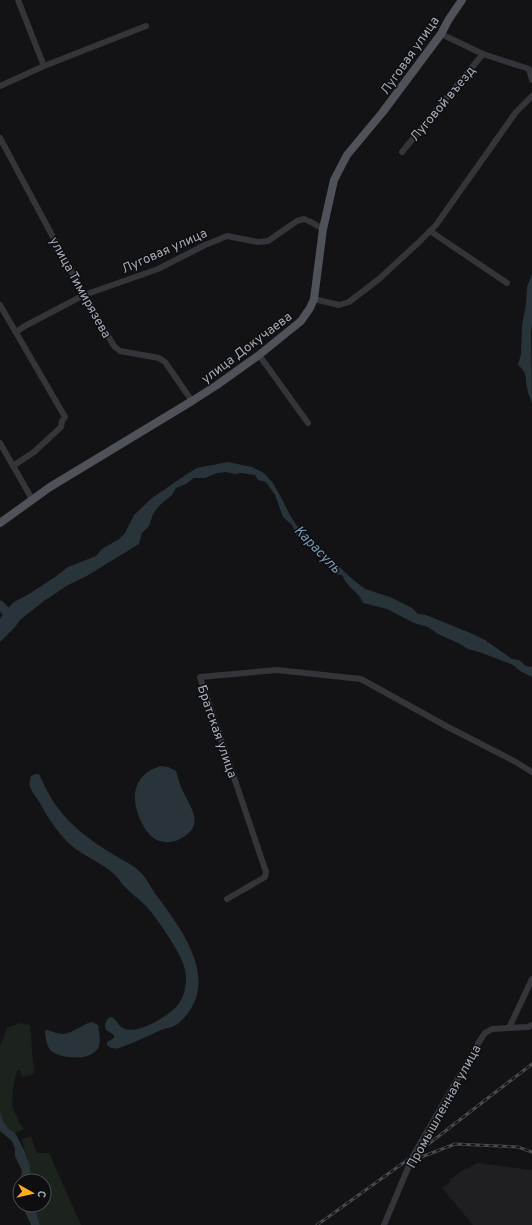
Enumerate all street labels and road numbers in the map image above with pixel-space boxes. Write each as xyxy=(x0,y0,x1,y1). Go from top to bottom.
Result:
street label: Луговая улица xyxy=(378,14,444,98)
street label: Луговой въезд xyxy=(407,63,480,145)
street label: Луговая улица xyxy=(120,226,210,278)
street label: улица Тимирязева xyxy=(45,235,114,341)
street label: улица Докучаева xyxy=(199,309,296,388)
street label: Братская улица xyxy=(193,683,240,780)
street label: Промышленная улица xyxy=(404,1042,485,1171)

